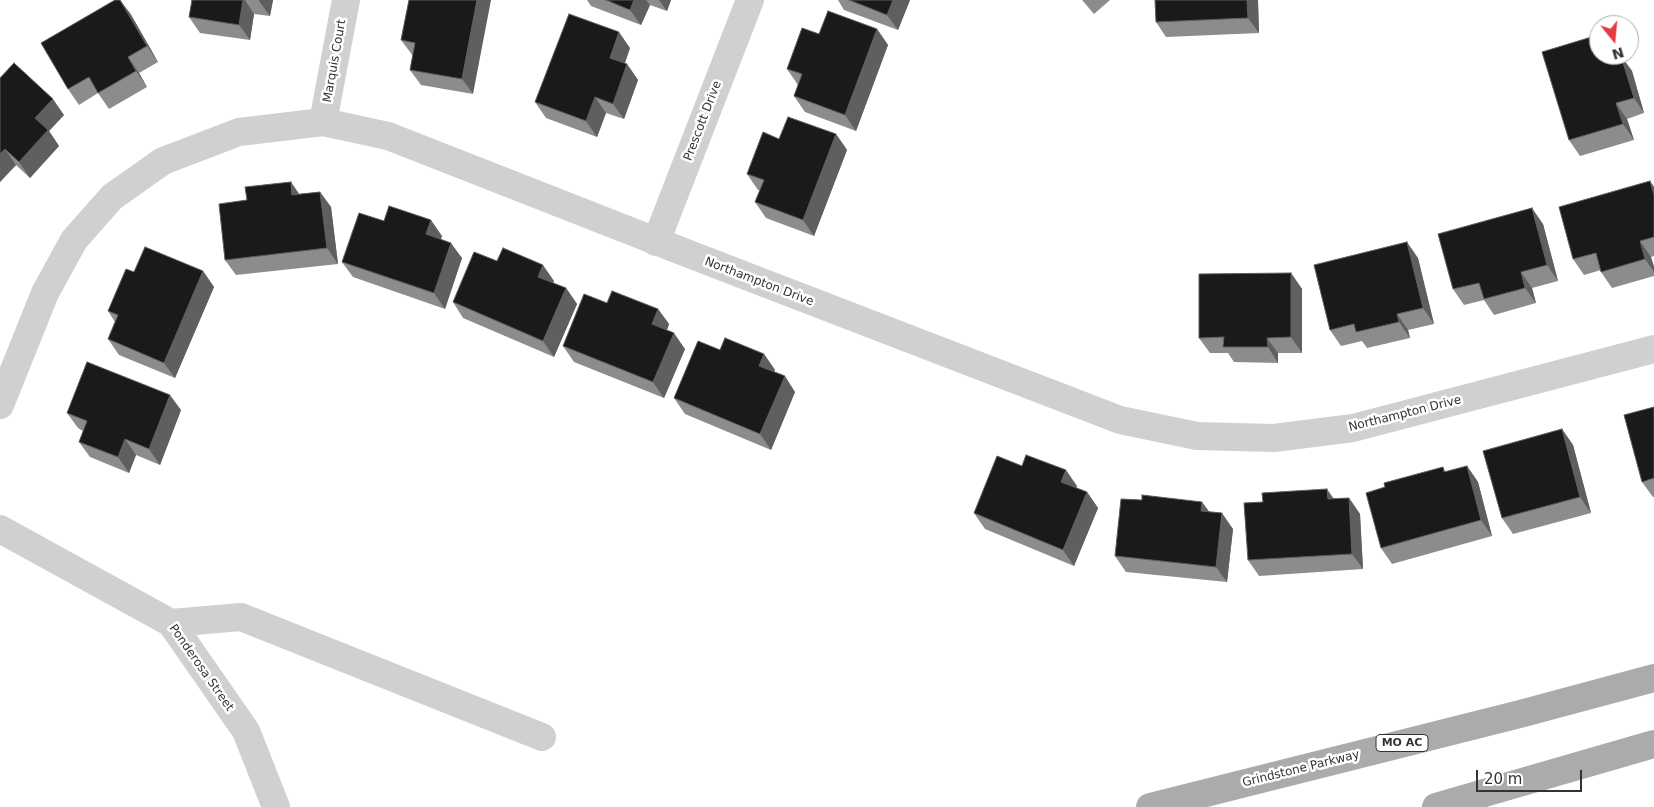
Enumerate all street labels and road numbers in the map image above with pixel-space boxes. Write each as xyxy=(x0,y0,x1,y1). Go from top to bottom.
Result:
street label: Marquis Court xyxy=(321,18,349,104)
street label: Prescott Drive xyxy=(681,79,725,163)
street label: Northampton Drive xyxy=(702,255,816,309)
street label: Northampton Drive xyxy=(1347,393,1463,435)
street label: Ponderosa Street xyxy=(166,622,236,714)
road number: MO AC xyxy=(1376,734,1428,751)
street label: Grindstone Parkway xyxy=(1241,747,1361,791)

